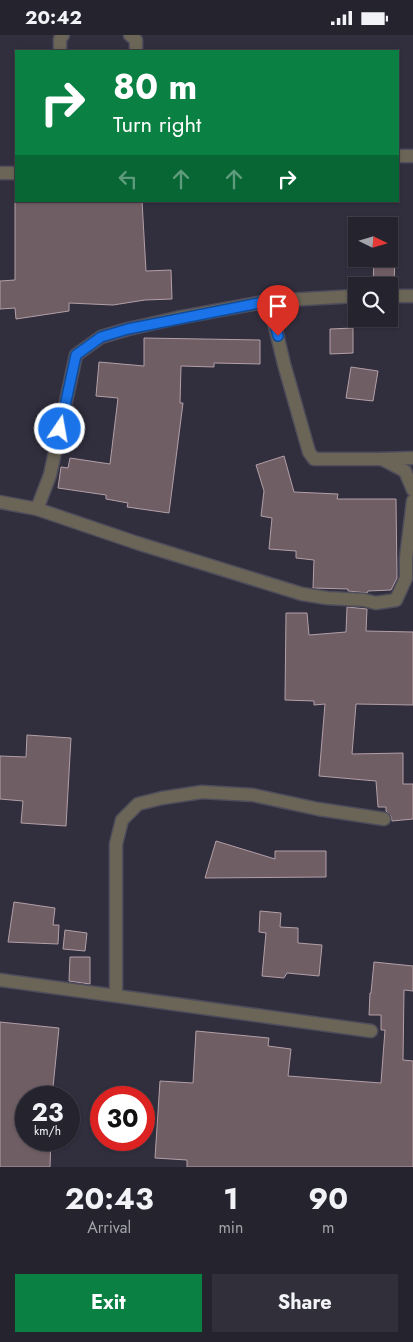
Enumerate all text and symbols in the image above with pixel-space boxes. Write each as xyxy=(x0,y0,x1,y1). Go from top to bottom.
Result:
text: 20:42 xyxy=(25,4,82,31)
text: 80 m xyxy=(113,62,197,112)
icon: right xyxy=(30,70,95,135)
text: Turn right xyxy=(113,108,201,140)
icon: left xyxy=(114,165,142,193)
icon: ahead xyxy=(167,165,195,193)
icon: ahead xyxy=(220,165,248,193)
icon: right xyxy=(273,165,301,193)
north arrow xyxy=(348,217,398,267)
map controls xyxy=(348,217,398,327)
button: search xyxy=(348,277,398,327)
pin xyxy=(257,285,299,336)
icon: arrive xyxy=(264,292,292,320)
position arrow xyxy=(33,402,85,454)
speed limit sign: 30 xyxy=(90,1086,155,1151)
text: 23 xyxy=(32,1094,63,1130)
text: km/h xyxy=(34,1122,61,1140)
text: 20:43 xyxy=(65,1177,154,1220)
text: 1 xyxy=(223,1177,239,1220)
text: 90 xyxy=(308,1177,348,1220)
text: Arrival xyxy=(87,1216,131,1239)
text: min xyxy=(218,1216,243,1239)
text: m xyxy=(322,1216,334,1239)
button: Exit xyxy=(15,1274,202,1332)
button: Share xyxy=(212,1274,398,1332)

